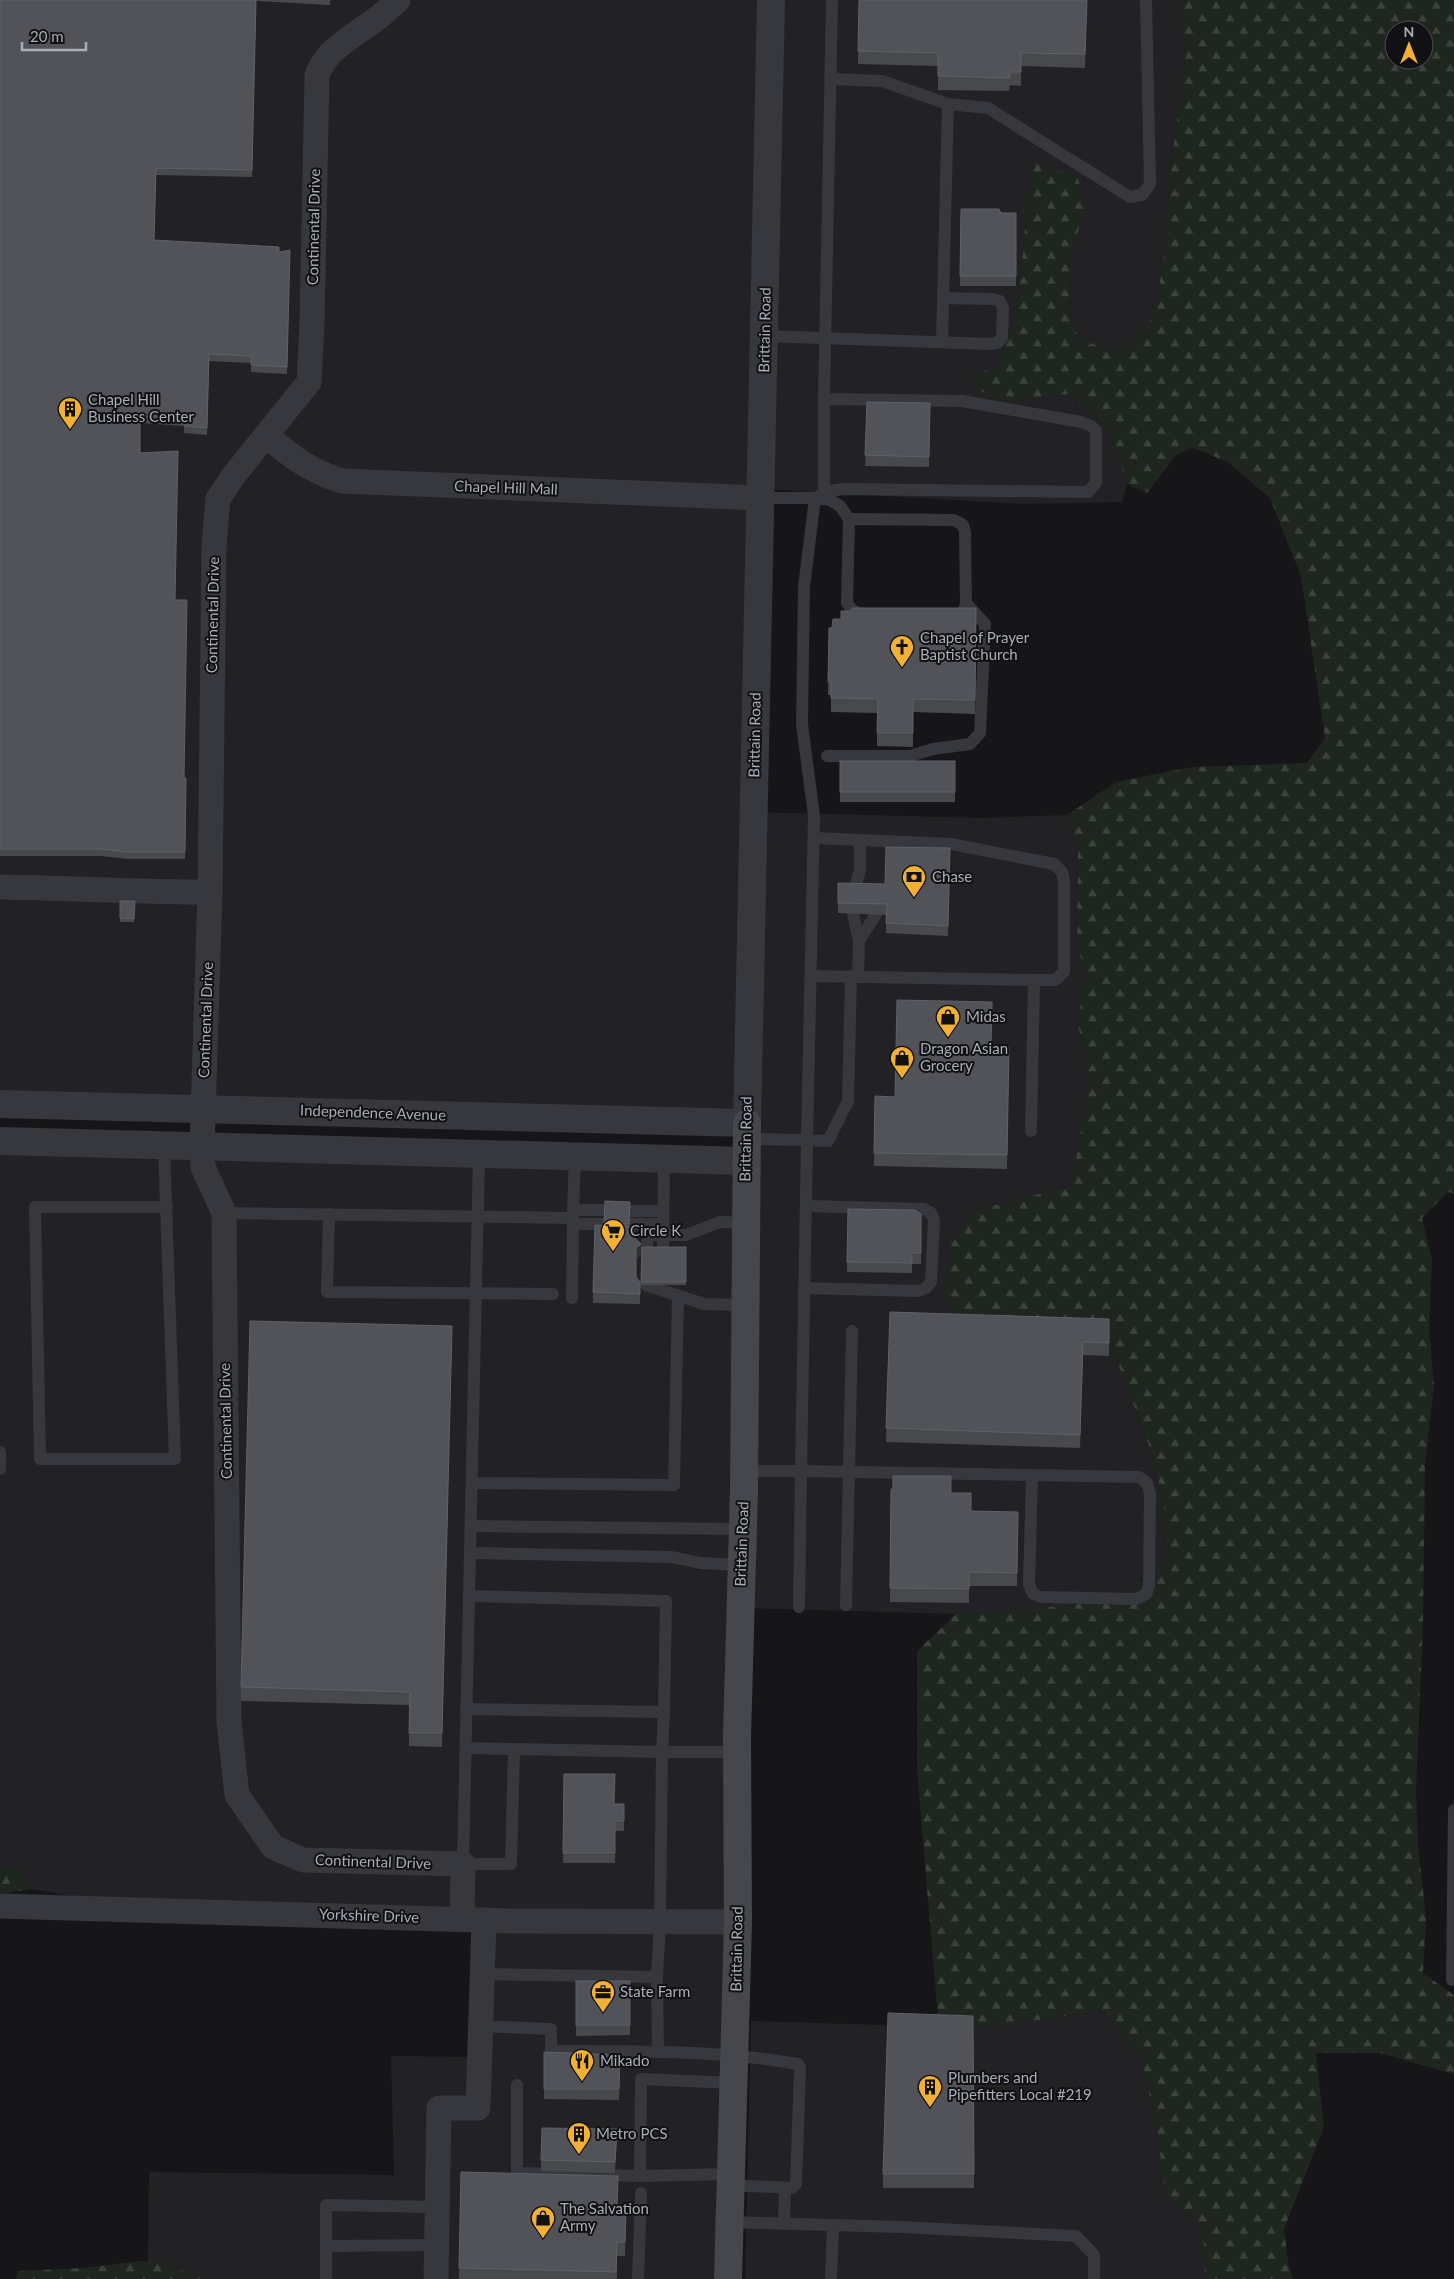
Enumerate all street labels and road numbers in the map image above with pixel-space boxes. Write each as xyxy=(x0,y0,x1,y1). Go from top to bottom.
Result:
street label: Continental Drive xyxy=(303,169,323,285)
street label: Brittain Road xyxy=(754,287,774,373)
street label: Chapel Hill Mall xyxy=(454,476,558,498)
street label: Continental Drive xyxy=(202,557,222,673)
street label: Brittain Road xyxy=(744,692,764,778)
street label: Continental Drive xyxy=(194,961,216,1078)
street label: Brittain Road xyxy=(735,1096,755,1182)
street label: Independence Avenue xyxy=(300,1100,446,1124)
street label: Continental Drive xyxy=(215,1363,235,1479)
street label: Brittain Road xyxy=(731,1501,751,1587)
street label: Continental Drive xyxy=(315,1850,432,1872)
street label: Yorkshire Drive xyxy=(319,1904,420,1926)
street label: Brittain Road xyxy=(726,1906,746,1992)

